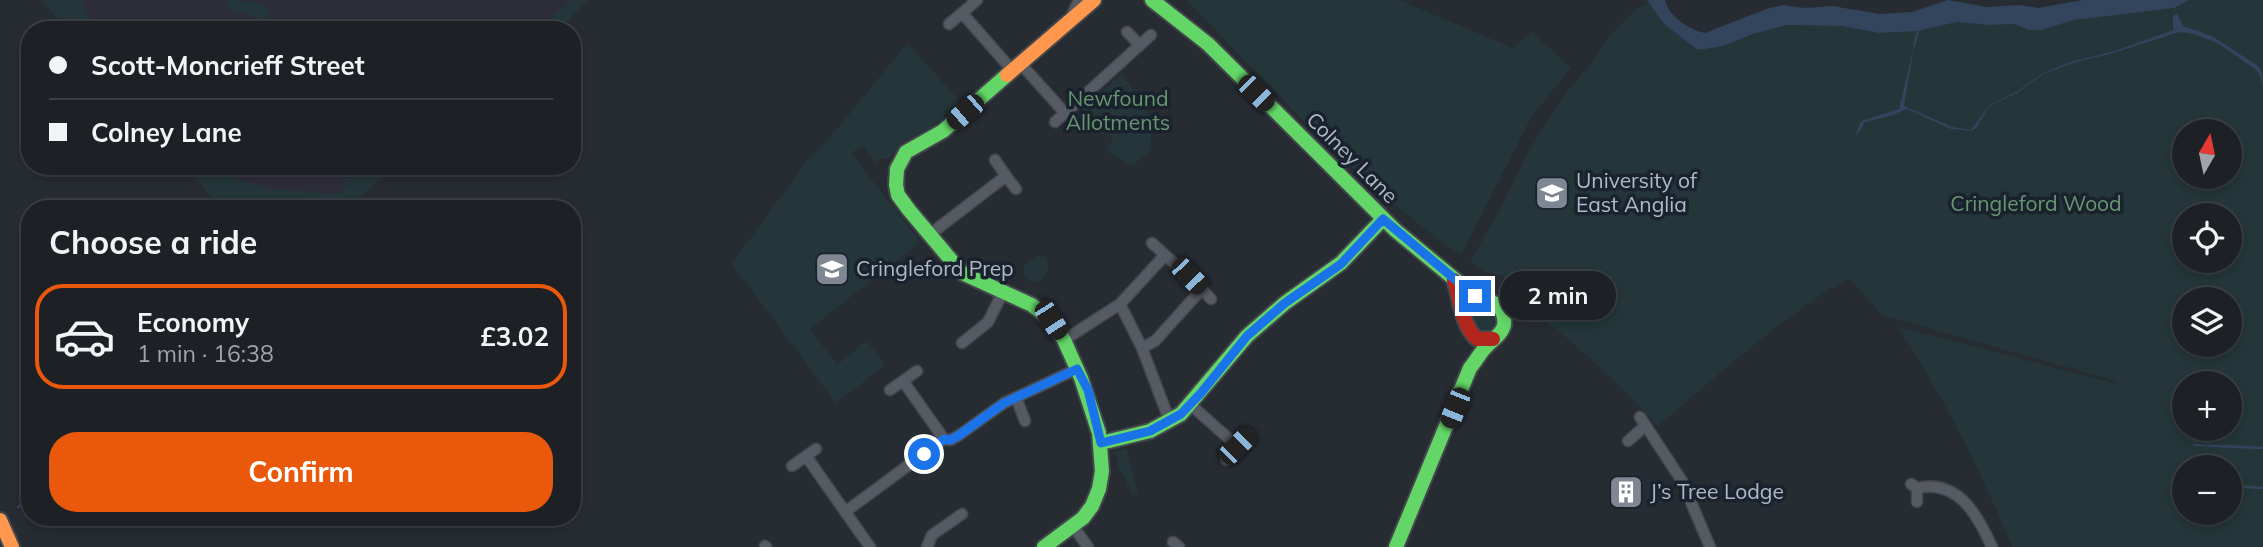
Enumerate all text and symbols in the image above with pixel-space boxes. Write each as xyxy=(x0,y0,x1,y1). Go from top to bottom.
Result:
text: Scott-Moncrieff Street xyxy=(91,49,365,82)
car xyxy=(1234,71,1279,115)
park label: Newfound Allotments xyxy=(1066,85,1170,135)
car xyxy=(943,90,988,134)
street label: Colney Lane xyxy=(1302,106,1404,208)
text: Colney Lane xyxy=(91,116,242,149)
north arrow xyxy=(2172,119,2242,189)
map controls xyxy=(2172,119,2242,525)
place label: University of East Anglia xyxy=(1576,167,1698,217)
school or university icon: University of East Anglia xyxy=(1533,174,1571,212)
park label: Cringleford Wood xyxy=(1950,190,2122,216)
button: locate xyxy=(2172,203,2242,273)
text: Choose a ride xyxy=(49,222,257,262)
school or university icon: Cringleford Prep xyxy=(813,250,851,288)
car xyxy=(1167,254,1212,298)
place label: Cringleford Prep xyxy=(856,255,1014,281)
callout: 2 min xyxy=(1500,272,1615,320)
route end xyxy=(1459,280,1491,312)
text: 2 min xyxy=(1528,281,1588,310)
button: layers xyxy=(2172,287,2242,357)
car xyxy=(1031,297,1072,343)
icon: car xyxy=(53,305,116,368)
text: Economy xyxy=(137,306,249,339)
text: £3.02 xyxy=(480,320,549,353)
text: 1 min · 16:38 xyxy=(137,339,274,368)
button: + xyxy=(2172,371,2242,441)
car xyxy=(1438,385,1473,431)
car xyxy=(1215,424,1260,468)
button: Confirm xyxy=(49,432,553,512)
route start xyxy=(908,438,940,470)
button: − xyxy=(2172,455,2242,525)
building icon: J’s Tree Lodge xyxy=(1607,473,1645,511)
place label: J’s Tree Lodge xyxy=(1650,478,1784,504)

